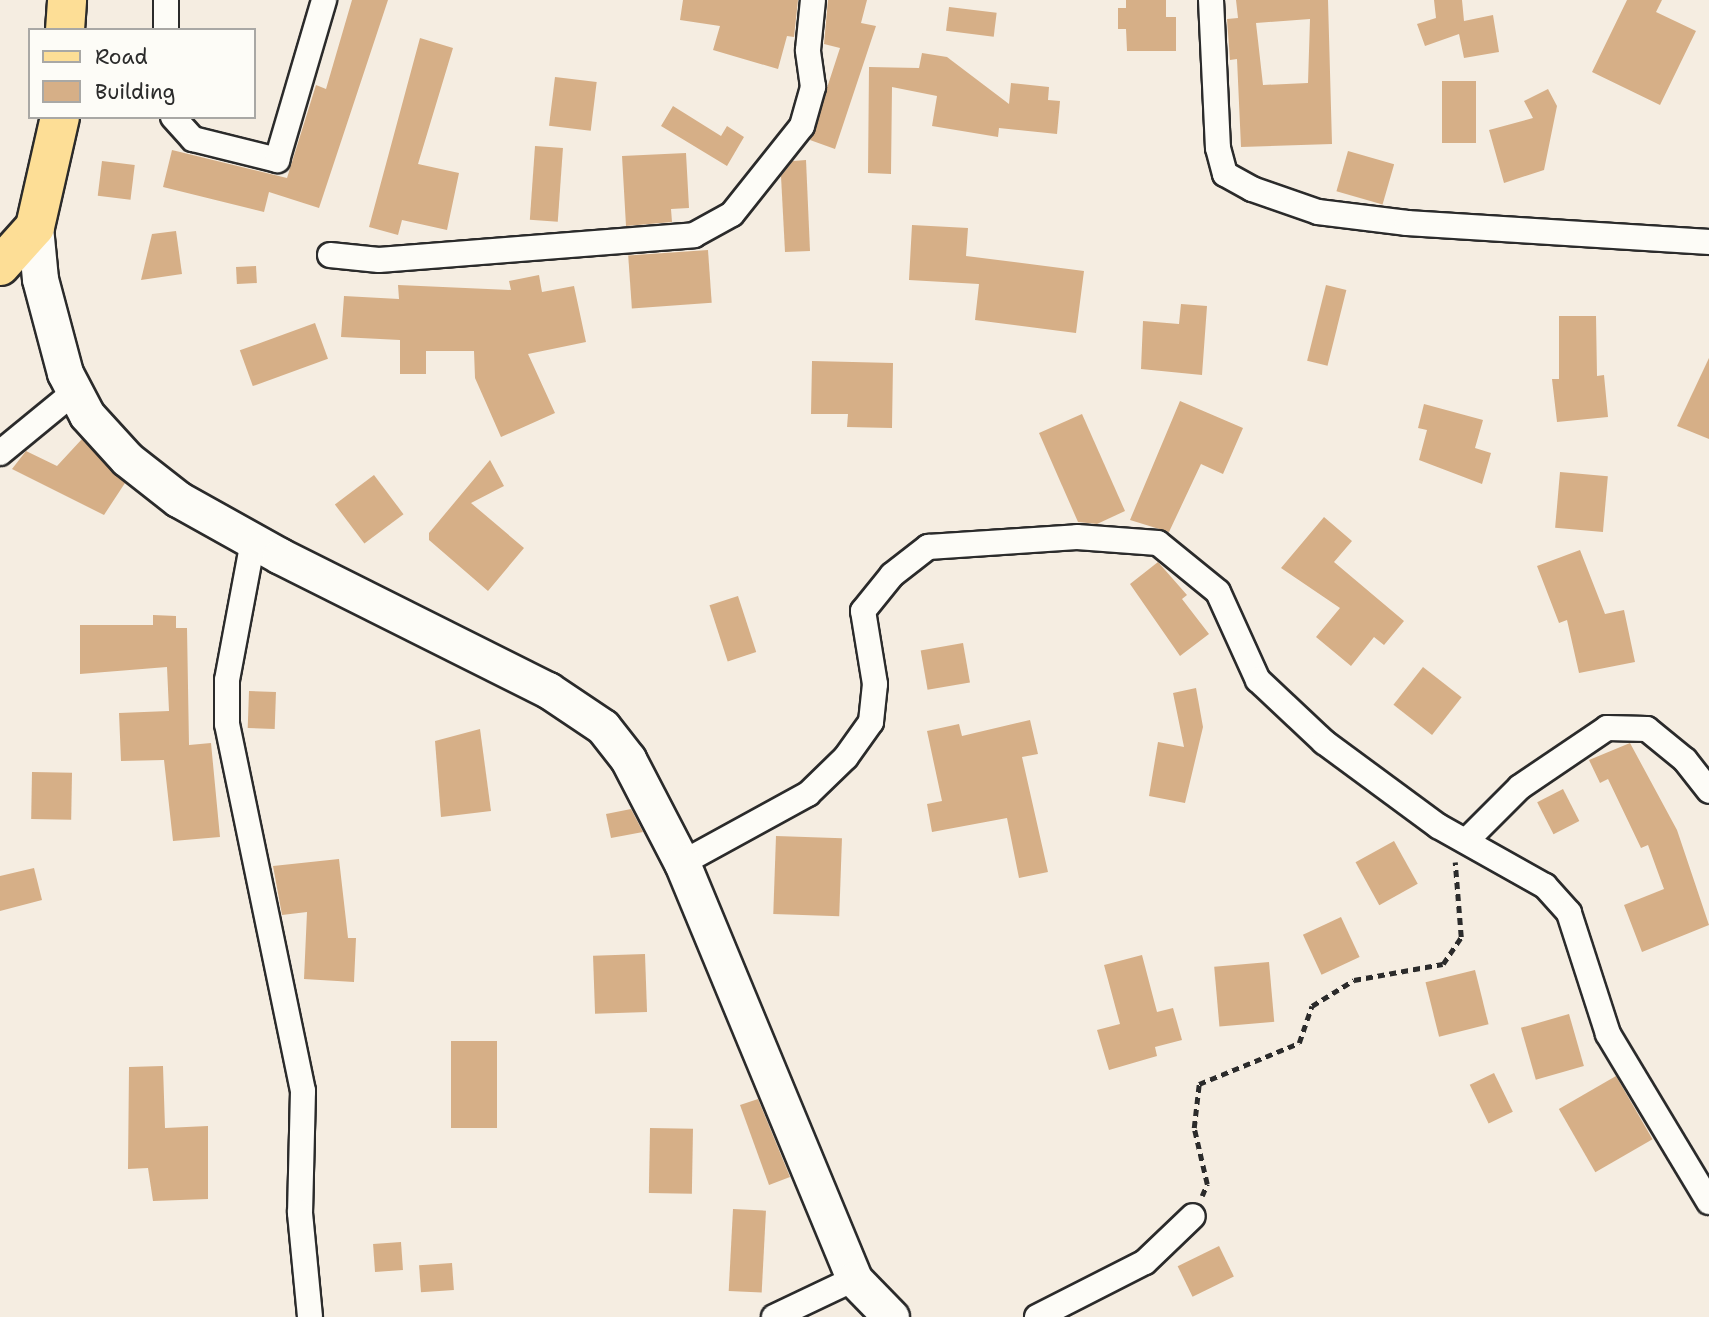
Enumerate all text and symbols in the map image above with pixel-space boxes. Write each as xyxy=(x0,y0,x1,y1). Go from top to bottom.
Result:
legend xyxy=(28,28,256,119)
text: Road xyxy=(95,43,148,71)
text: Building xyxy=(95,78,175,106)

